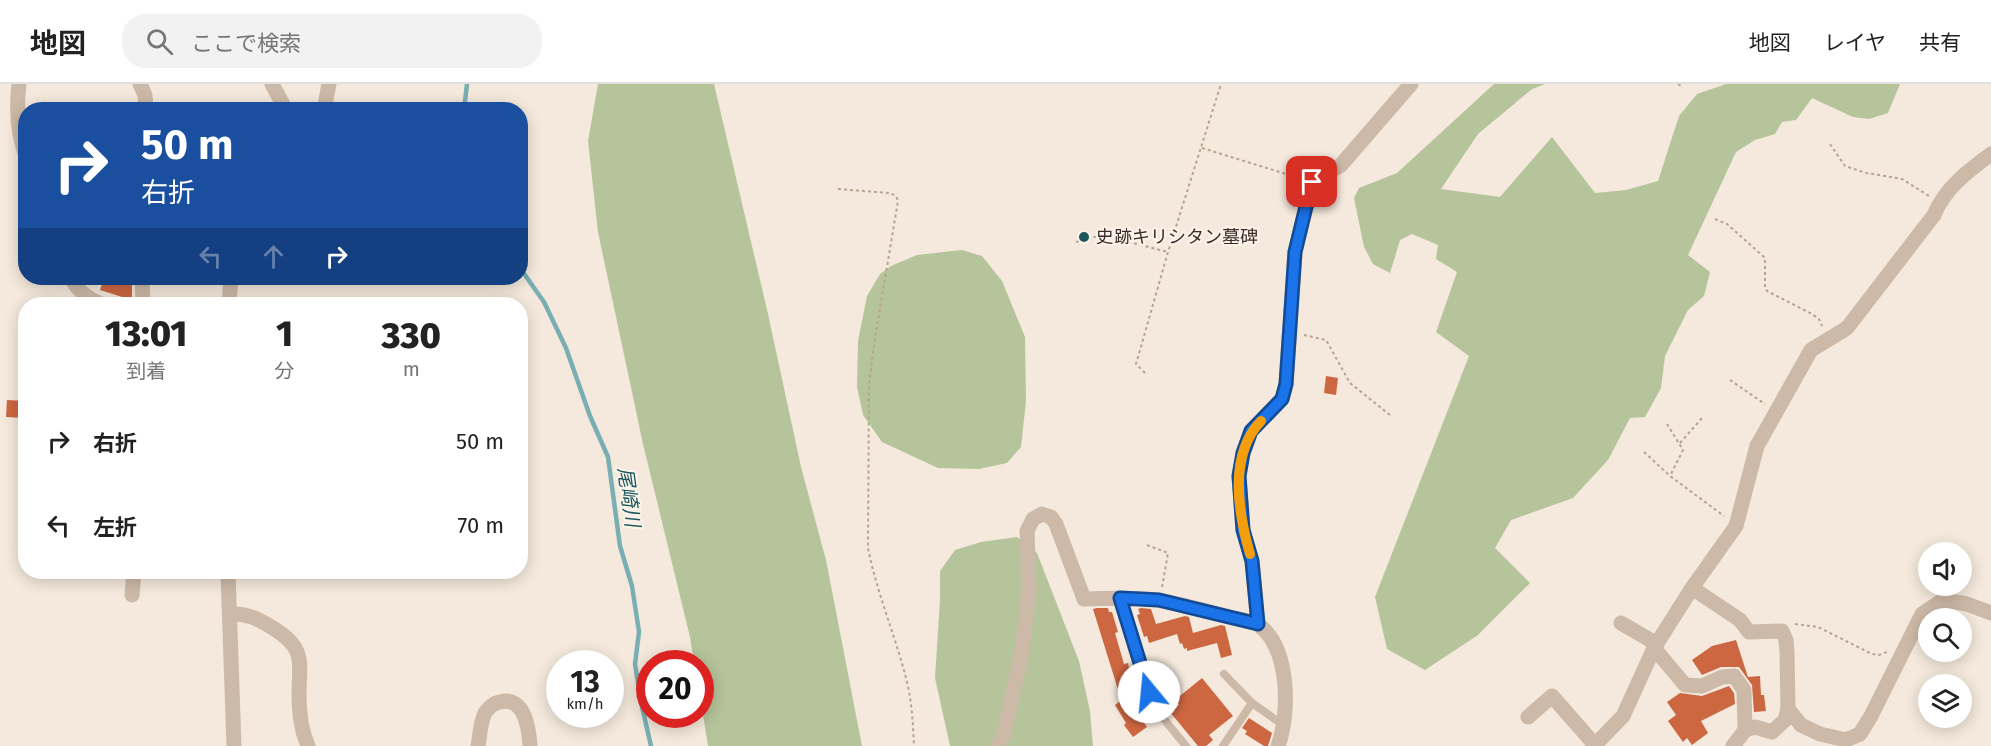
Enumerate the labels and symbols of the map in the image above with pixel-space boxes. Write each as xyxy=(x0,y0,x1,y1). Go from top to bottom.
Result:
pin xyxy=(1286,156,1337,207)
place label: 史跡キリシタン墓碑 xyxy=(1096,226,1258,248)
marker: 史跡キリシタン墓碑 xyxy=(1077,230,1091,244)
water label: 尾崎川 xyxy=(613,466,645,530)
speed limit sign: 20 xyxy=(636,650,714,728)
position arrow xyxy=(1117,660,1181,724)

